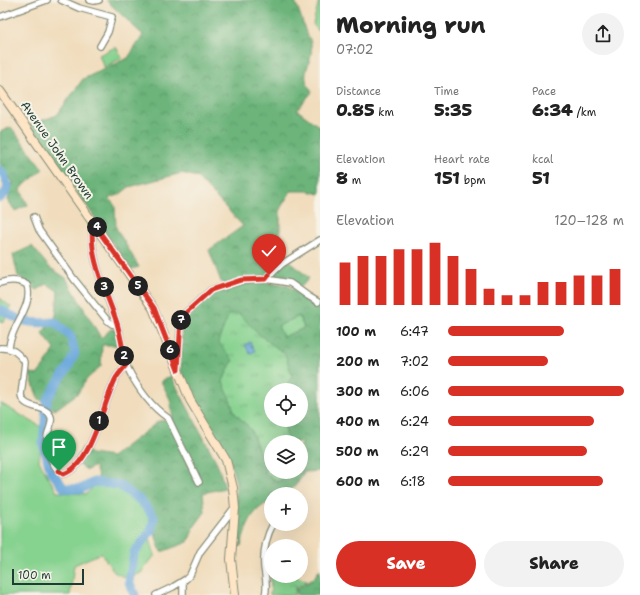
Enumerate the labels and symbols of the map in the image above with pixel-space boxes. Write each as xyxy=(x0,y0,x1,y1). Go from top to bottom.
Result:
street label: Avenue John Brown xyxy=(17,98,97,202)
pin: 4 xyxy=(87,217,107,237)
pin xyxy=(252,234,286,275)
pin: 5 xyxy=(128,276,148,296)
pin: 3 xyxy=(94,277,114,297)
pin: 7 xyxy=(171,310,191,330)
pin: 6 xyxy=(160,340,180,360)
pin: 2 xyxy=(114,346,134,366)
pin: 1 xyxy=(89,411,109,431)
pin xyxy=(42,430,76,471)
scale bar xyxy=(12,567,84,586)

